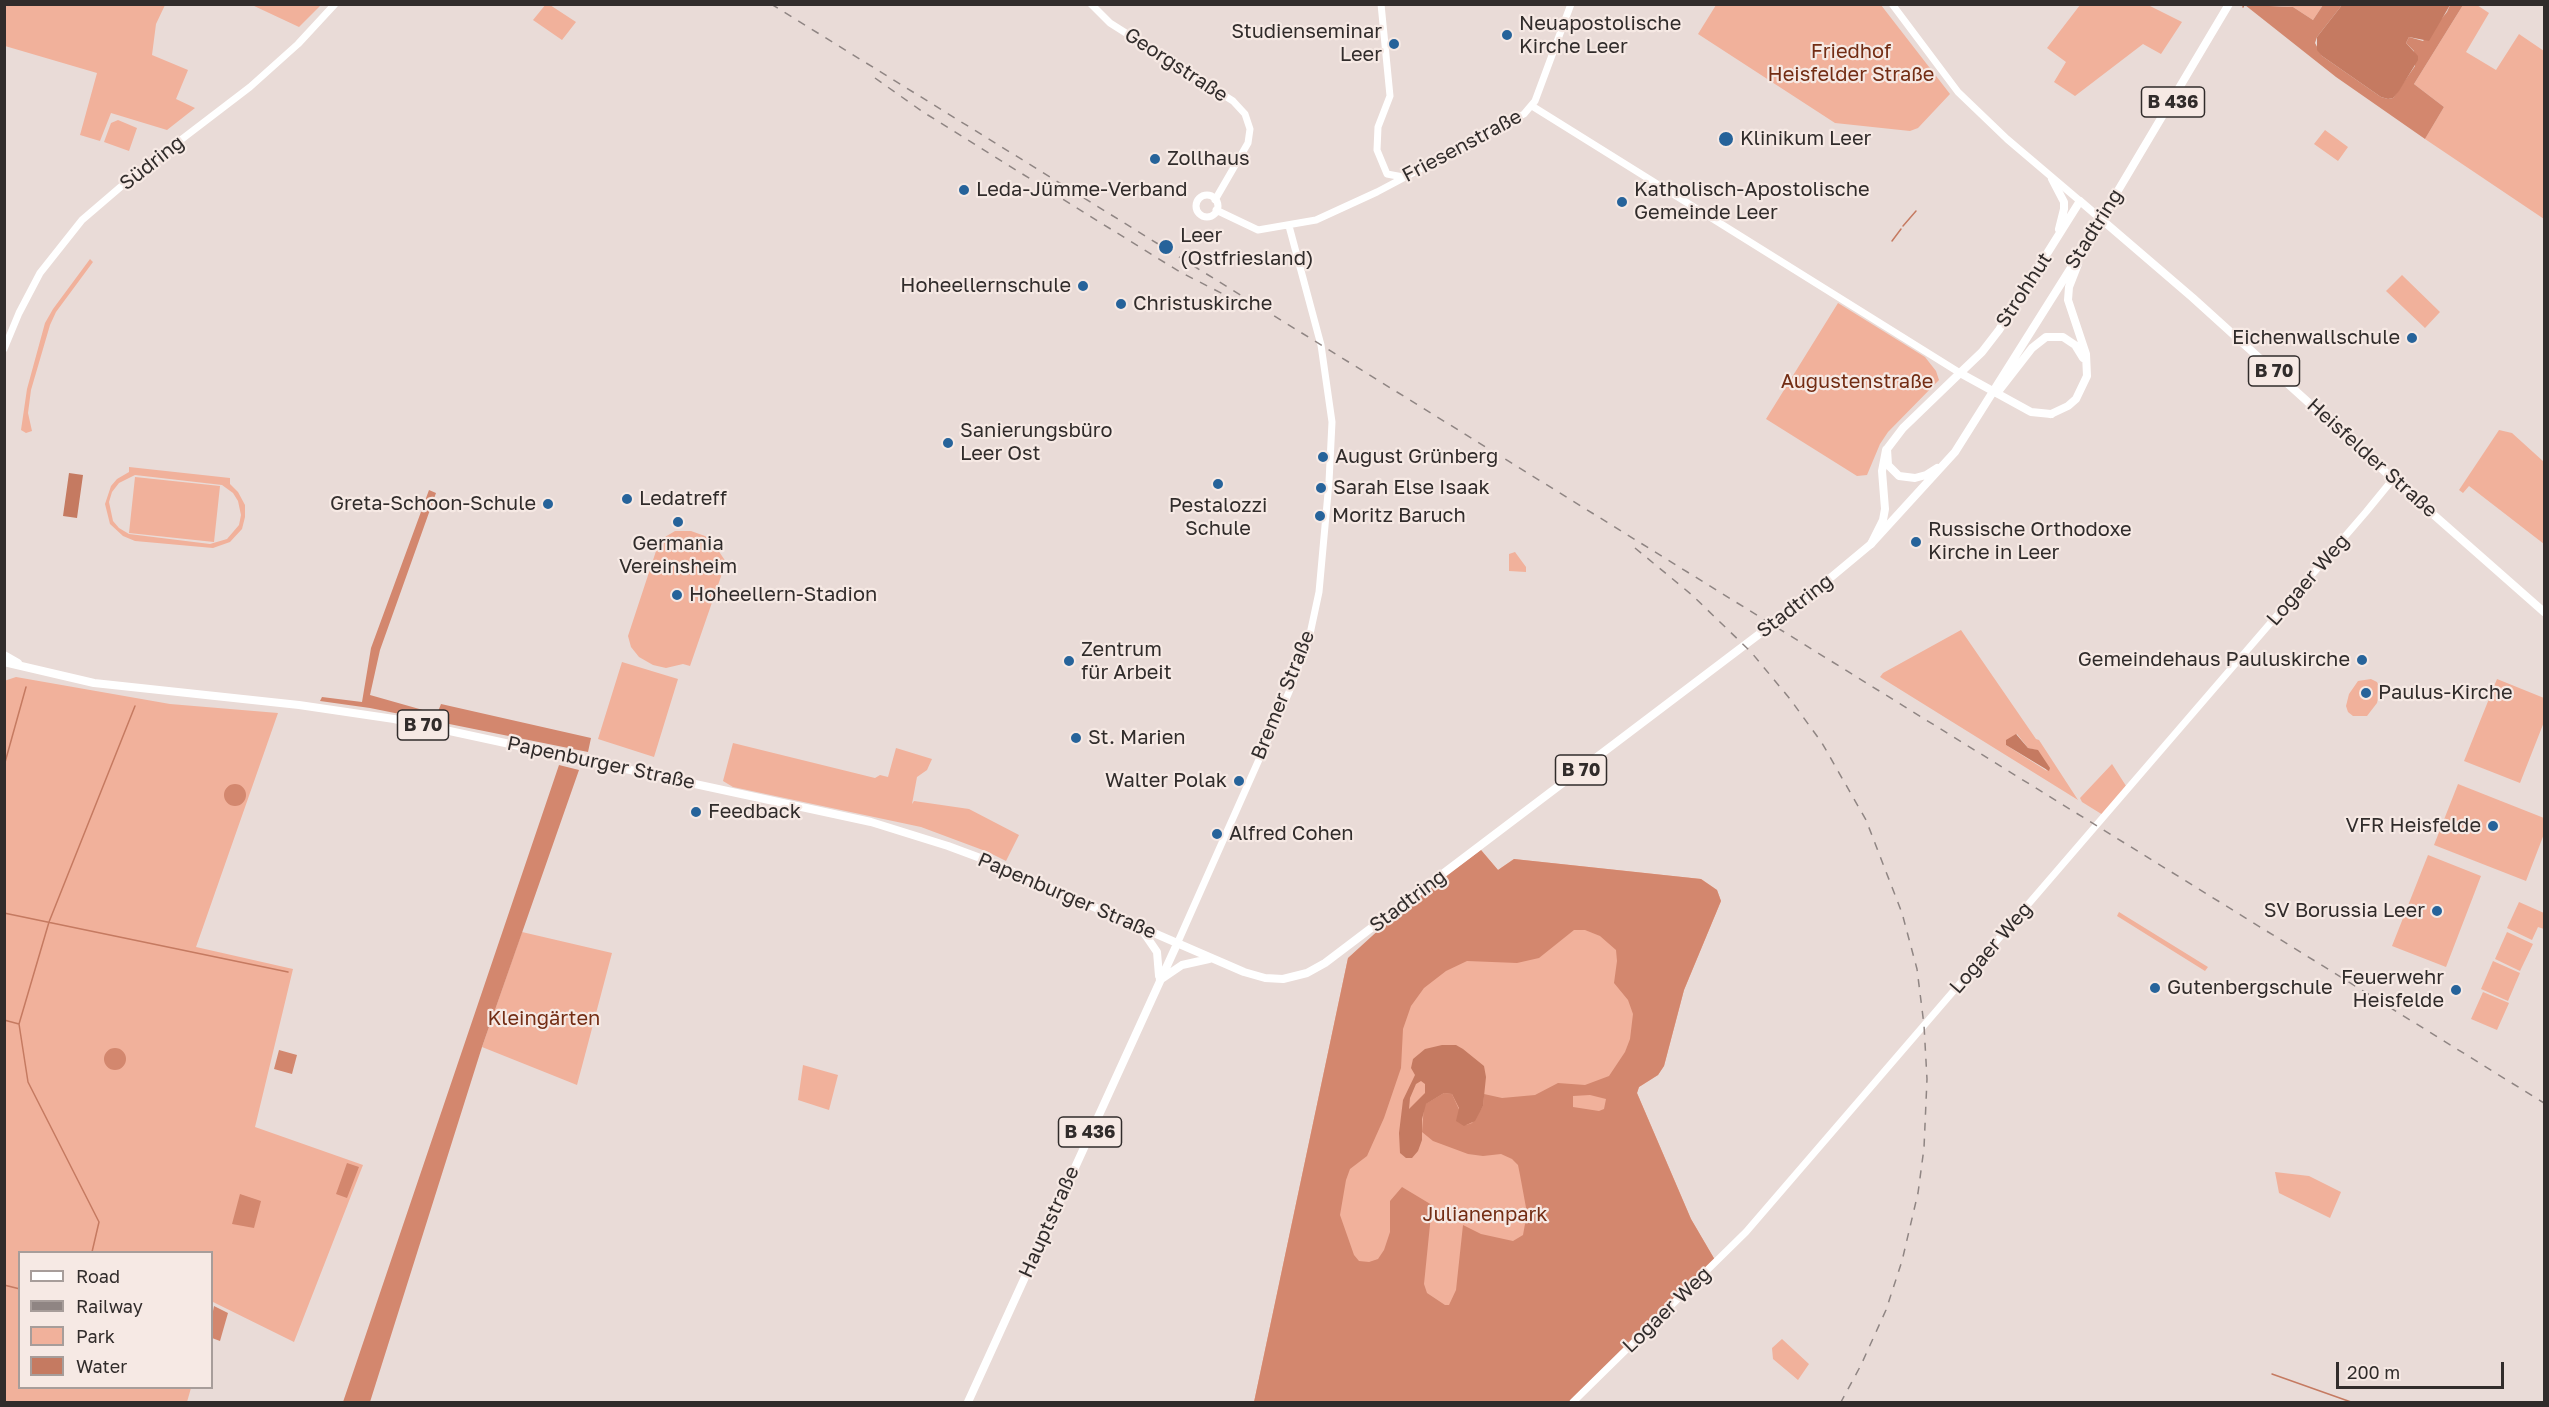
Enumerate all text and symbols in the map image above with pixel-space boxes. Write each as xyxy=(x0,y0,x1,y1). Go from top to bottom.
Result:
place label: Neuapostolische Kirche Leer xyxy=(1519,12,1681,59)
place label: Studienseminar Leer xyxy=(1231,20,1382,67)
street label: Georgstraße xyxy=(1120,23,1232,107)
marker: Neuapostolische Kirche Leer xyxy=(1500,28,1514,42)
marker: Studienseminar Leer xyxy=(1387,37,1401,51)
park label: Friedhof Heisfelder Straße xyxy=(1768,40,1934,87)
road number: B 436 xyxy=(2142,87,2204,117)
street label: Friesenstraße xyxy=(1398,104,1526,188)
place label: Klinikum Leer xyxy=(1740,127,1871,151)
street label: Südring xyxy=(115,130,189,196)
marker: Klinikum Leer xyxy=(1717,130,1735,148)
place label: Zollhaus xyxy=(1167,147,1250,171)
marker: Zollhaus xyxy=(1148,152,1162,166)
place label: Leda-Jümme-Verband xyxy=(976,178,1188,202)
place label: Katholisch-Apostolische Gemeinde Leer xyxy=(1634,178,1870,225)
marker: Leda-Jümme-Verband xyxy=(957,183,971,197)
street label: Stadtring xyxy=(2060,185,2128,273)
marker: Katholisch-Apostolische Gemeinde Leer xyxy=(1615,195,1629,209)
place label: Leer (Ostfriesland) xyxy=(1180,224,1314,271)
marker: Leer (Ostfriesland) xyxy=(1157,238,1175,256)
street label: Strohhut xyxy=(1991,248,2057,332)
place label: Hoheellernschule xyxy=(900,274,1071,298)
marker: Hoheellernschule xyxy=(1076,279,1090,293)
place label: Christuskirche xyxy=(1133,292,1272,316)
marker: Christuskirche xyxy=(1114,297,1128,311)
place label: Eichenwallschule xyxy=(2232,326,2400,350)
marker: Eichenwallschule xyxy=(2405,331,2419,345)
road number: B 70 xyxy=(2248,356,2300,386)
park label: Augustenstraße xyxy=(1781,370,1933,394)
street label: Heisfelder Straße xyxy=(2302,393,2442,523)
place label: Sanierungsbüro Leer Ost xyxy=(960,419,1112,466)
marker: Sanierungsbüro Leer Ost xyxy=(941,436,955,450)
place label: August Grünberg xyxy=(1335,445,1498,469)
marker: August Grünberg xyxy=(1316,450,1330,464)
place label: Sarah Else Isaak xyxy=(1333,476,1490,500)
marker: Pestalozzi Schule xyxy=(1211,477,1225,491)
marker: Sarah Else Isaak xyxy=(1314,481,1328,495)
place label: Ledatreff xyxy=(639,487,727,511)
place label: Greta-Schoon-Schule xyxy=(330,492,536,516)
marker: Ledatreff xyxy=(620,492,634,506)
place label: Pestalozzi Schule xyxy=(1169,494,1267,541)
marker: Greta-Schoon-Schule xyxy=(541,497,555,511)
place label: Moritz Baruch xyxy=(1332,504,1466,528)
marker: Moritz Baruch xyxy=(1313,509,1327,523)
marker: Germania Vereinsheim xyxy=(671,515,685,529)
place label: Russische Orthodoxe Kirche in Leer xyxy=(1928,518,2132,565)
street label: Logaer Weg xyxy=(2262,529,2354,631)
place label: Germania Vereinsheim xyxy=(619,532,737,579)
marker: Russische Orthodoxe Kirche in Leer xyxy=(1909,535,1923,549)
street label: Stadtring xyxy=(1752,569,1838,643)
place label: Hoheellern-Stadion xyxy=(689,583,877,607)
marker: Hoheellern-Stadion xyxy=(670,588,684,602)
street label: Bremer Straße xyxy=(1246,627,1320,763)
place label: Zentrum für Arbeit xyxy=(1081,638,1172,685)
place label: Gemeindehaus Pauluskirche xyxy=(2078,648,2350,672)
marker: Gemeindehaus Pauluskirche xyxy=(2355,653,2369,667)
marker: Zentrum für Arbeit xyxy=(1062,654,1076,668)
place label: Paulus-Kirche xyxy=(2378,681,2513,705)
marker: Paulus-Kirche xyxy=(2359,686,2373,700)
road number: B 70 xyxy=(398,710,448,740)
place label: St. Marien xyxy=(1088,726,1186,750)
street label: Papenburger Straße xyxy=(505,731,697,795)
marker: St. Marien xyxy=(1069,731,1083,745)
road number: B 70 xyxy=(1556,755,1606,785)
place label: Walter Polak xyxy=(1105,769,1227,793)
marker: Walter Polak xyxy=(1232,774,1246,788)
place label: Feedback xyxy=(708,800,801,824)
marker: Feedback xyxy=(689,805,703,819)
place label: VFR Heisfelde xyxy=(2346,814,2481,838)
marker: VFR Heisfelde xyxy=(2486,819,2500,833)
place label: Alfred Cohen xyxy=(1229,822,1354,846)
marker: Alfred Cohen xyxy=(1210,827,1224,841)
street label: Papenburger Straße xyxy=(974,848,1160,944)
street label: Stadtring xyxy=(1365,864,1451,938)
street label: Logaer Weg xyxy=(1945,897,2037,999)
place label: SV Borussia Leer xyxy=(2264,899,2425,923)
marker: SV Borussia Leer xyxy=(2430,904,2444,918)
place label: Feuerwehr Heisfelde xyxy=(2341,966,2444,1013)
place label: Gutenbergschule xyxy=(2167,976,2333,1000)
marker: Gutenbergschule xyxy=(2148,981,2162,995)
marker: Feuerwehr Heisfelde xyxy=(2449,983,2463,997)
park label: Kleingärten xyxy=(488,1007,600,1031)
road number: B 436 xyxy=(1058,1117,1122,1147)
street label: Hauptstraße xyxy=(1014,1162,1084,1282)
park label: Julianenpark xyxy=(1422,1203,1548,1227)
legend xyxy=(18,1251,213,1389)
street label: Logaer Weg xyxy=(1618,1262,1716,1358)
text: Road xyxy=(76,1265,120,1287)
text: Railway xyxy=(76,1295,143,1317)
text: Park xyxy=(76,1325,115,1347)
scale bar xyxy=(2339,1350,2507,1388)
text: Water xyxy=(76,1355,127,1377)
text: 200 m xyxy=(2347,1361,2400,1383)

